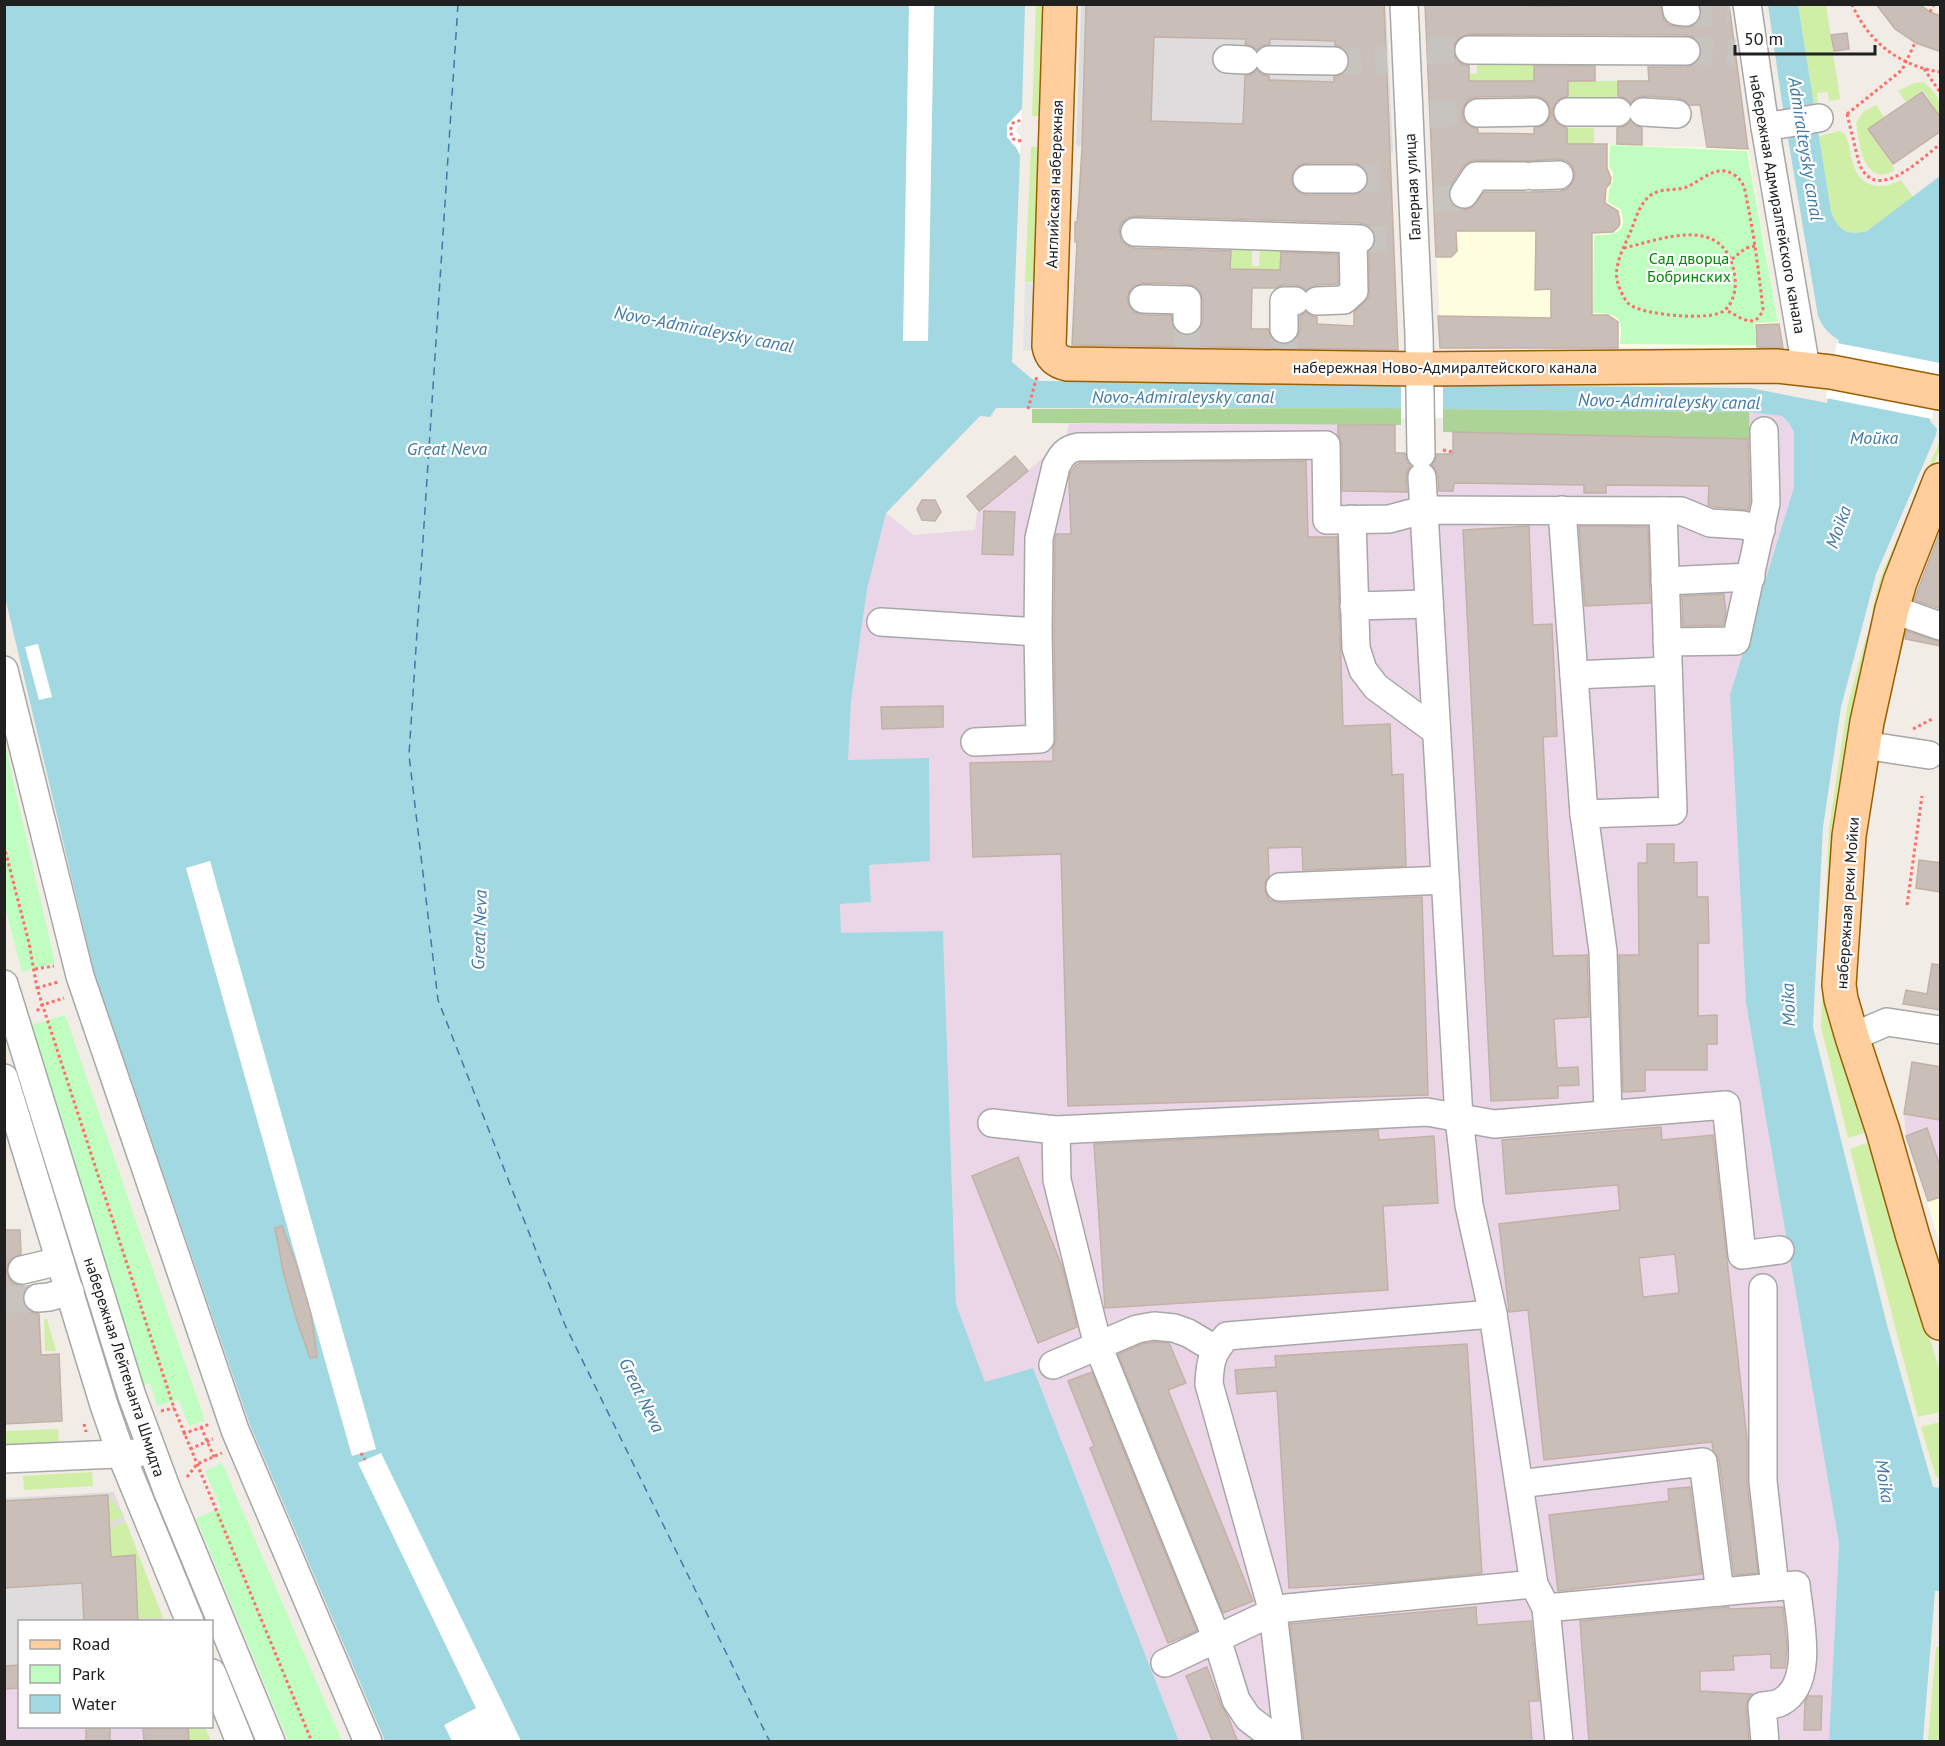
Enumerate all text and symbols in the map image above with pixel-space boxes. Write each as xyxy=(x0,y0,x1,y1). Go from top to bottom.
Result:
scale bar xyxy=(1735,18,1874,56)
text: 50 m xyxy=(1744,27,1783,50)
street label: набережная Адмиралтейского канала xyxy=(1745,73,1811,335)
water label: Admiralteysky canal xyxy=(1783,75,1829,223)
street label: Английская набережная xyxy=(1041,99,1067,269)
street label: Галерная улица xyxy=(1399,133,1425,241)
park label: Сад дворца Бобринских xyxy=(1647,248,1731,286)
water label: Novo-Admiraleysky canal xyxy=(612,300,796,358)
street label: набережная Ново-Адмиралтейского канала xyxy=(1293,357,1597,377)
water label: Novo-Admiraleysky canal xyxy=(1092,385,1274,408)
water label: Novo-Admiraleysky canal xyxy=(1578,388,1761,414)
water label: Мойка xyxy=(1850,426,1898,449)
water label: Great Neva xyxy=(407,437,487,460)
water label: Moika xyxy=(1820,502,1856,551)
street label: набережная реки Мойки xyxy=(1831,816,1863,990)
water label: Great Neva xyxy=(466,889,492,971)
water label: Moika xyxy=(1776,983,1800,1027)
street label: набережная Лейтенанта Шмидта xyxy=(80,1255,170,1479)
water label: Great Neva xyxy=(614,1354,670,1436)
water label: Moika xyxy=(1870,1458,1900,1505)
legend xyxy=(18,1620,213,1728)
text: Road xyxy=(72,1632,110,1655)
text: Park xyxy=(72,1662,105,1685)
text: Water xyxy=(72,1692,116,1715)

